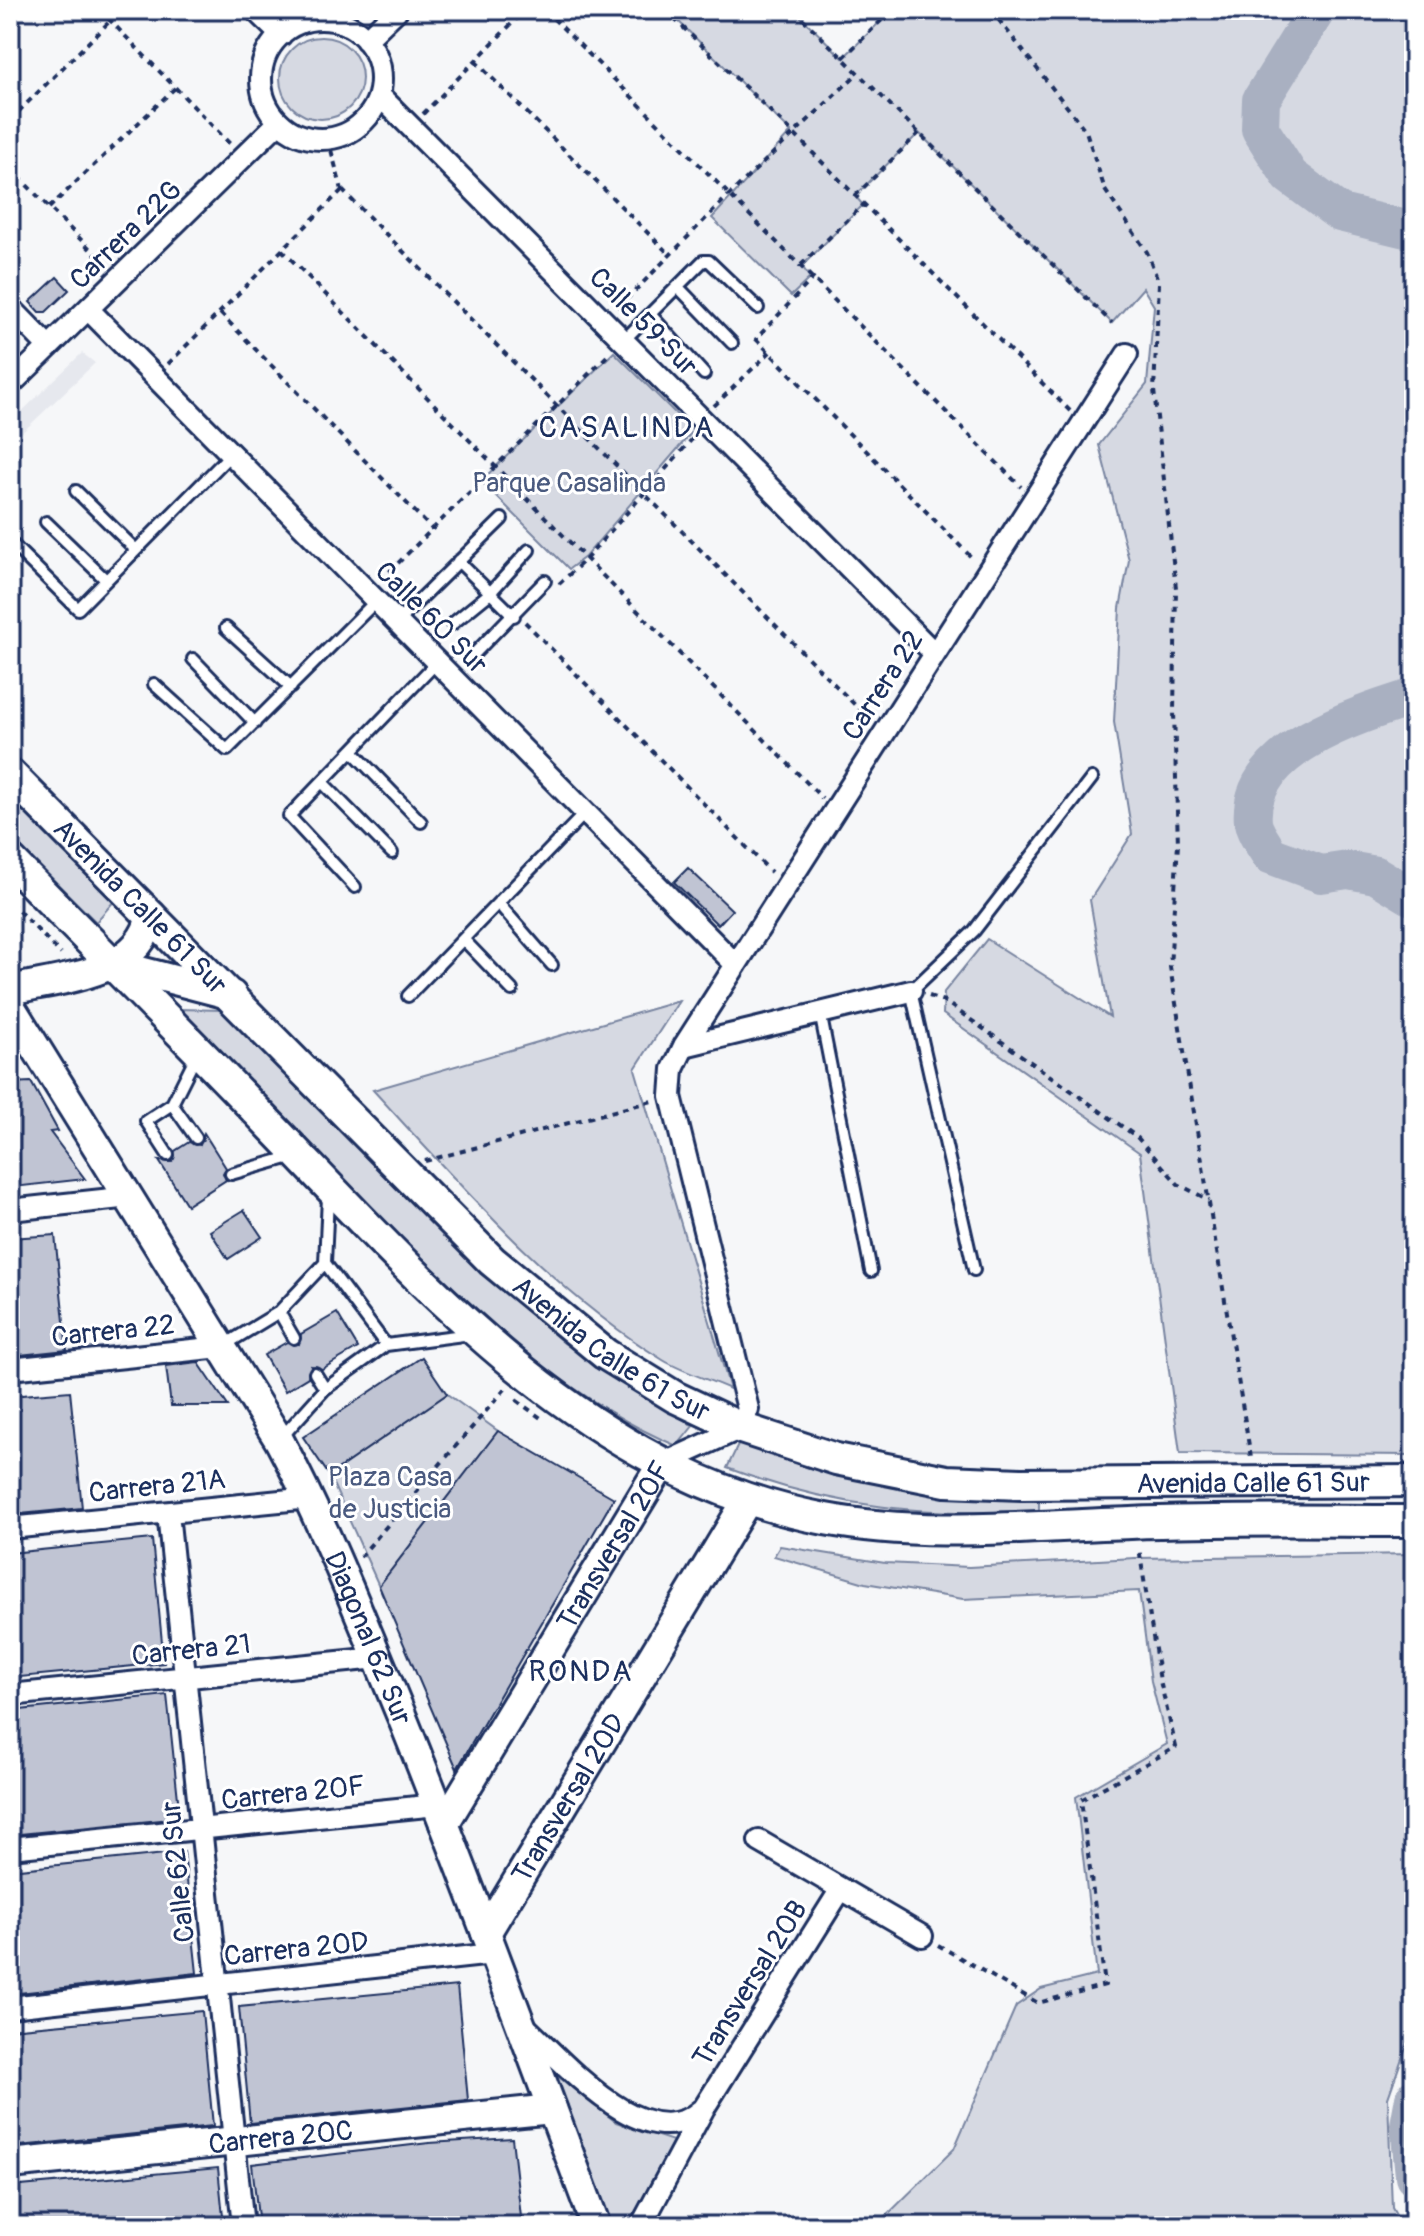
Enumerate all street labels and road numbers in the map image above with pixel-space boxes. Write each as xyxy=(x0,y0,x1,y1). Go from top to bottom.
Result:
street label: Carrera 22G xyxy=(63,173,189,297)
street label: Calle 59 Sur xyxy=(581,260,705,384)
street label: Calle 60 Sur xyxy=(367,554,495,682)
street label: Carrera 22 xyxy=(835,624,932,747)
street label: Avenida Calle 61 Sur xyxy=(45,812,234,1002)
street label: Avenida Calle 61 Sur xyxy=(505,1269,715,1430)
street label: Carrera 22 xyxy=(50,1308,177,1355)
street label: Transversal 20F xyxy=(550,1455,679,1637)
street label: Carrera 21A xyxy=(87,1462,227,1511)
street label: Avenida Calle 61 Sur xyxy=(1136,1465,1370,1502)
street label: Diagonal 62 Sur xyxy=(316,1546,419,1730)
street label: Carrera 21 xyxy=(130,1627,252,1674)
street label: Transversal 20D xyxy=(504,1707,633,1890)
street label: Carrera 20F xyxy=(220,1769,367,1818)
street label: Calle 62 Sur xyxy=(154,1799,203,1944)
street label: Transversal 20B xyxy=(685,1894,815,2074)
street label: Carrera 20D xyxy=(222,1925,370,1974)
street label: Carrera 20C xyxy=(207,2113,355,2163)

